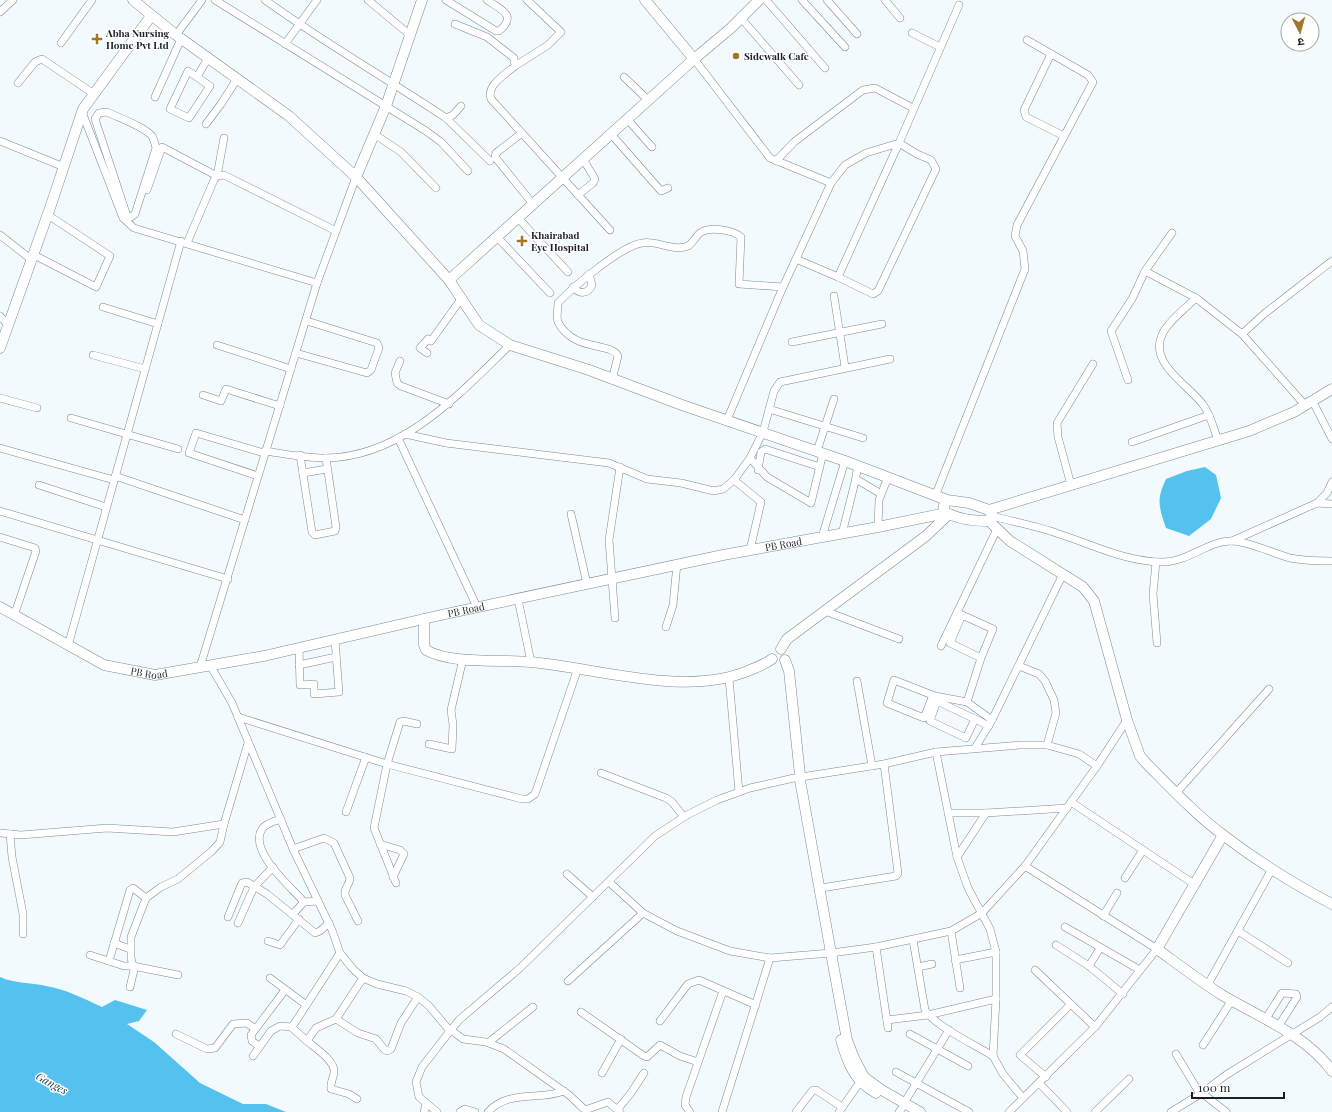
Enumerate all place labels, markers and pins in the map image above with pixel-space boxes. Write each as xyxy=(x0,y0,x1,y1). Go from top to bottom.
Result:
place label: Abha Nursing Home Pvt Ltd xyxy=(105,26,170,52)
marker: Abha Nursing Home Pvt Ltd xyxy=(91,33,103,45)
place label: Sidewalk Cafe xyxy=(744,49,809,63)
marker: Sidewalk Cafe xyxy=(731,51,741,61)
place label: Khairabad Eye Hospital xyxy=(531,228,589,254)
marker: Khairabad Eye Hospital xyxy=(516,235,528,247)

